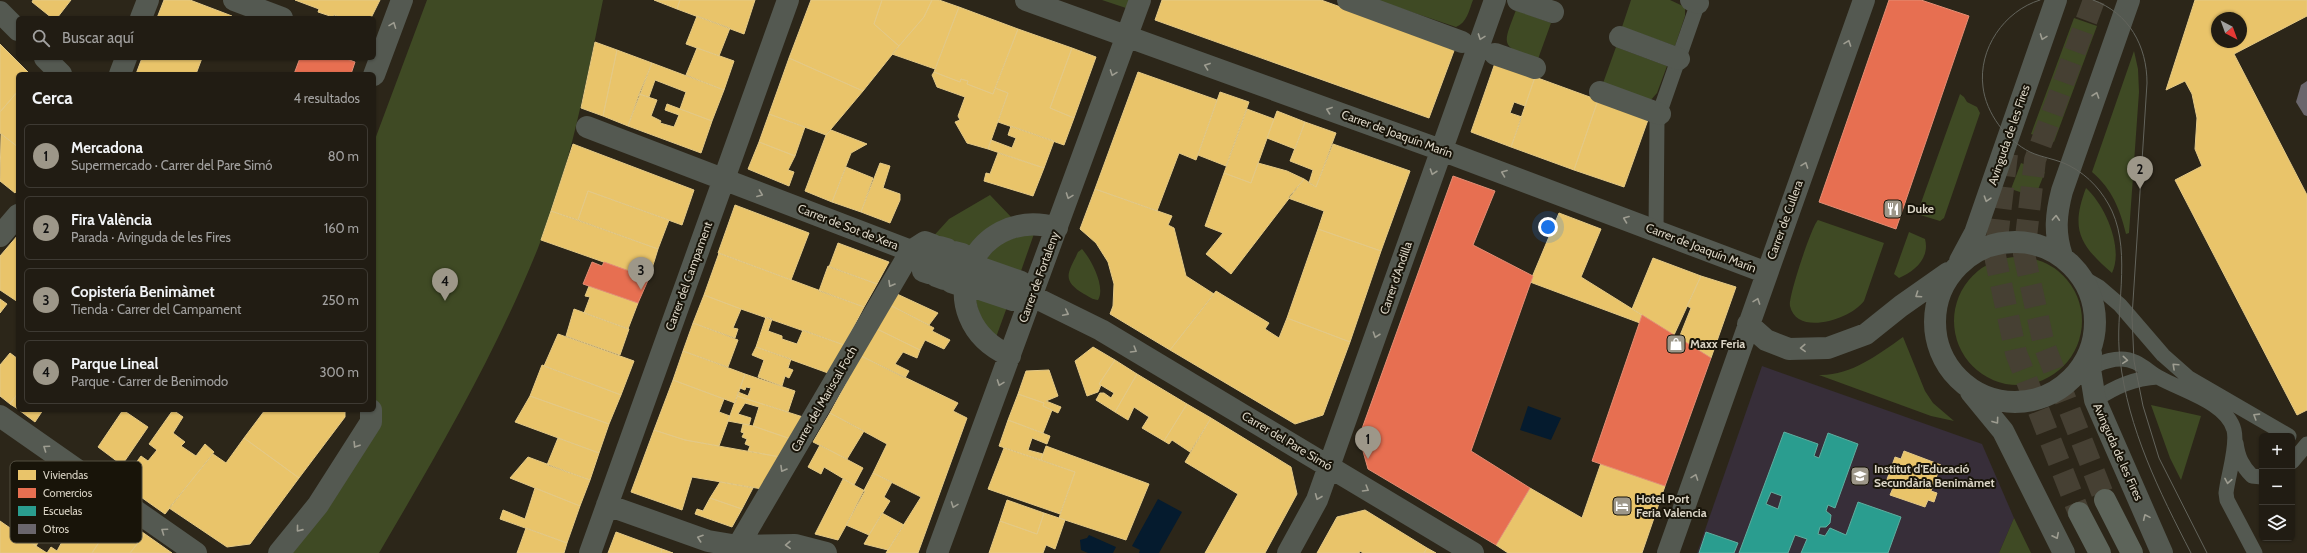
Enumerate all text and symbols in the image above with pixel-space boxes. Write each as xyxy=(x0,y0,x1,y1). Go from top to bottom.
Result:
north arrow xyxy=(2211,12,2247,48)
search box xyxy=(16,16,376,60)
one-way arrow xyxy=(388,22,396,29)
icon: search xyxy=(30,27,52,49)
text: Buscar aquí xyxy=(62,29,134,47)
one-way arrow xyxy=(1478,33,1486,40)
one-way arrow xyxy=(2039,33,2048,40)
one-way arrow xyxy=(1844,40,1852,47)
one-way arrow xyxy=(1203,62,1210,70)
one-way arrow xyxy=(1110,70,1118,77)
street label: Avinguda de les Fires xyxy=(1984,83,2033,187)
text: Cerca xyxy=(32,88,73,108)
text: 4 resultados xyxy=(293,90,360,106)
one-way arrow xyxy=(2091,91,2099,98)
one-way arrow xyxy=(1326,106,1333,114)
street label: Carrer de Joaquín Marín xyxy=(1339,106,1455,161)
text: Mercadona xyxy=(71,139,143,157)
text: 1 xyxy=(44,148,48,164)
text: 80 m xyxy=(328,148,359,164)
pin: 2 xyxy=(2127,156,2153,189)
text: Supermercado · Carrer del Pare Simó xyxy=(71,157,272,173)
one-way arrow xyxy=(1800,162,1808,169)
one-way arrow xyxy=(1429,169,1438,176)
one-way arrow xyxy=(1501,170,1508,178)
street label: Carrer de Cullera xyxy=(1763,178,1806,262)
one-way arrow xyxy=(756,189,763,197)
one-way arrow xyxy=(1065,192,1073,199)
one-way arrow xyxy=(1983,196,1992,203)
restaurant icon: Duke xyxy=(1882,198,1904,220)
street label: Carrer de Sot de Xera xyxy=(796,200,901,253)
place label: Duke xyxy=(1907,201,1934,216)
text: Fira València xyxy=(71,211,152,229)
one-way arrow xyxy=(2052,215,2061,221)
one-way arrow xyxy=(1622,216,1629,224)
your location xyxy=(1538,217,1558,237)
street label: Carrer del Campament xyxy=(662,219,715,332)
street label: Carrer de Joaquín Marín xyxy=(1644,219,1759,276)
text: 2 xyxy=(43,220,49,236)
text: 160 m xyxy=(324,220,359,236)
text: Parada · Avinguda de les Fires xyxy=(71,229,231,245)
street label: Carrer de Fortaleny xyxy=(1015,229,1062,325)
street label: Carrer d'Andilla xyxy=(1376,239,1415,316)
pin: 3 xyxy=(628,257,654,290)
pin: 4 xyxy=(432,268,458,301)
one-way arrow xyxy=(889,280,896,287)
text: Copistería Benimàmet xyxy=(71,283,215,301)
one-way arrow xyxy=(1915,291,1922,298)
text: 3 xyxy=(42,292,50,308)
text: 250 m xyxy=(322,292,359,308)
one-way arrow xyxy=(1752,298,1760,305)
text: Tienda · Carrer del Campament xyxy=(71,301,241,317)
one-way arrow xyxy=(1062,308,1070,316)
one-way arrow xyxy=(1372,331,1381,338)
shop icon: Maxx Feria xyxy=(1665,333,1687,355)
place label: Maxx Feria xyxy=(1690,336,1745,351)
street label: Carrer del Mariscal Foch xyxy=(787,343,860,454)
one-way arrow xyxy=(1800,344,1806,353)
one-way arrow xyxy=(1130,345,1137,352)
text: Parque Lineal xyxy=(71,355,159,373)
one-way arrow xyxy=(2122,355,2128,364)
one-way arrow xyxy=(2172,363,2180,371)
text: 4 xyxy=(42,364,50,380)
text: 300 m xyxy=(319,364,359,380)
text: Parque · Carrer de Benimodo xyxy=(71,373,228,389)
one-way arrow xyxy=(996,380,1005,387)
street label: Avinguda de les Fires xyxy=(2090,401,2147,503)
street label: Carrer del Pare Simó xyxy=(1239,408,1336,474)
one-way arrow xyxy=(2253,414,2260,421)
one-way arrow xyxy=(1991,416,1998,423)
pin: 1 xyxy=(1355,426,1381,459)
map controls xyxy=(2259,433,2295,541)
button: + xyxy=(2259,433,2295,469)
one-way arrow xyxy=(353,441,361,448)
one-way arrow xyxy=(44,446,51,453)
legend xyxy=(10,461,142,543)
place label: Institut d'Educació Secundària Benimàmet xyxy=(1874,461,1995,490)
one-way arrow xyxy=(781,465,788,472)
school or university icon: Institut d'Educació Secundària Benimàmet xyxy=(1849,465,1871,487)
text: Viviendas xyxy=(43,468,88,482)
button: − xyxy=(2259,469,2295,505)
one-way arrow xyxy=(1690,473,1698,480)
one-way arrow xyxy=(2224,477,2232,484)
one-way arrow xyxy=(1362,484,1369,491)
text: Comercios xyxy=(43,486,93,500)
place label: Hotel Port Feria Valencia xyxy=(1636,491,1707,520)
one-way arrow xyxy=(1315,493,1323,500)
hotel icon: Hotel Port Feria Valencia xyxy=(1611,495,1633,517)
one-way arrow xyxy=(951,502,959,509)
text: Escuelas xyxy=(43,504,83,518)
button: layers xyxy=(2259,505,2295,541)
one-way arrow xyxy=(2143,514,2151,522)
text: Otros xyxy=(43,522,70,536)
one-way arrow xyxy=(296,524,303,531)
one-way arrow xyxy=(162,529,169,536)
one-way arrow xyxy=(2051,532,2059,539)
one-way arrow xyxy=(696,534,703,543)
one-way arrow xyxy=(785,541,791,549)

